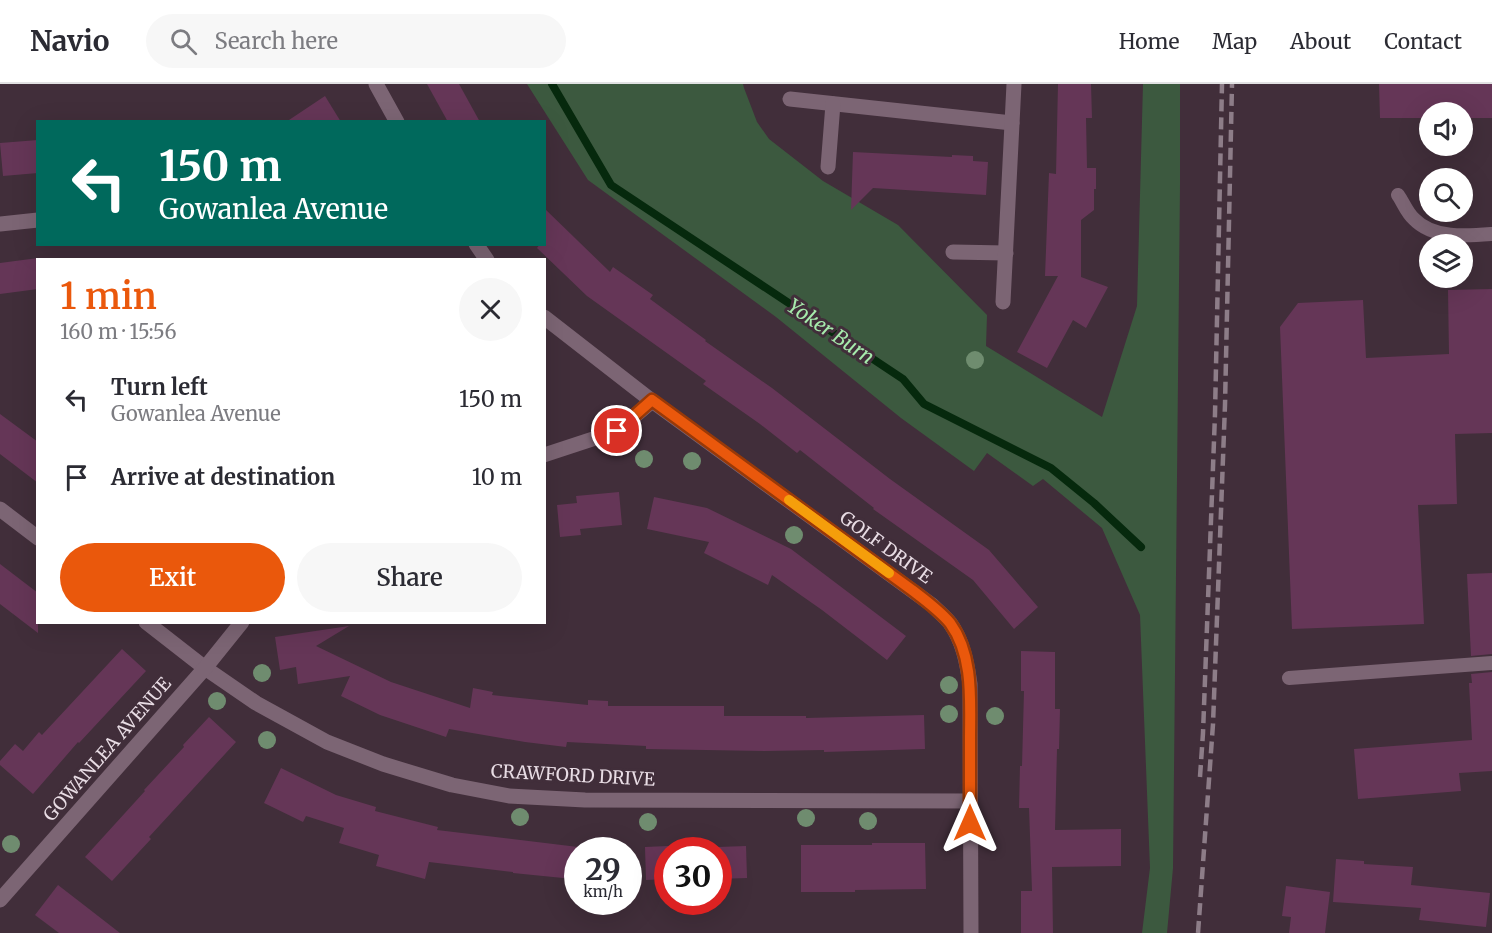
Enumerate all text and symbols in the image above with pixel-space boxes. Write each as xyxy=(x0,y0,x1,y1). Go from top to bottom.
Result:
search box xyxy=(146,14,566,68)
text: Navio xyxy=(30,23,110,59)
icon: search xyxy=(167,25,200,58)
text: Search here xyxy=(215,27,338,55)
text: Home xyxy=(1119,28,1179,55)
text: Map xyxy=(1212,28,1257,55)
text: About xyxy=(1290,28,1351,55)
text: Contact xyxy=(1384,28,1462,55)
map controls xyxy=(1419,102,1473,288)
button: sound xyxy=(1419,102,1473,156)
text: 150 m xyxy=(159,140,281,192)
icon: left xyxy=(60,144,138,222)
button: search xyxy=(1419,168,1473,222)
text: Gowanlea Avenue xyxy=(159,192,388,226)
button: layers xyxy=(1419,234,1473,288)
text: 1 min xyxy=(60,274,157,319)
button: close xyxy=(459,278,522,341)
water label: Yoker Burn xyxy=(783,293,879,369)
text: 160 m · 15:56 xyxy=(60,319,176,344)
text: Turn left xyxy=(111,373,208,401)
icon: left xyxy=(60,383,93,416)
text: 150 m xyxy=(459,385,522,413)
text: Gowanlea Avenue xyxy=(111,401,281,426)
pin xyxy=(591,405,642,456)
icon: arrive xyxy=(600,414,633,447)
icon: arrive xyxy=(60,461,93,494)
text: Arrive at destination xyxy=(111,463,335,491)
text: 10 m xyxy=(472,463,522,491)
street label: GOLF DRIVE xyxy=(835,506,937,589)
button: Exit xyxy=(60,543,285,612)
button: Share xyxy=(297,543,522,612)
street label: GOWANLEA AVENUE xyxy=(38,672,176,826)
street label: CRAWFORD DRIVE xyxy=(490,759,656,791)
position arrow xyxy=(938,791,1002,855)
speed limit sign: 30 xyxy=(654,837,732,915)
text: 29 xyxy=(585,850,621,888)
text: km/h xyxy=(583,882,623,901)

